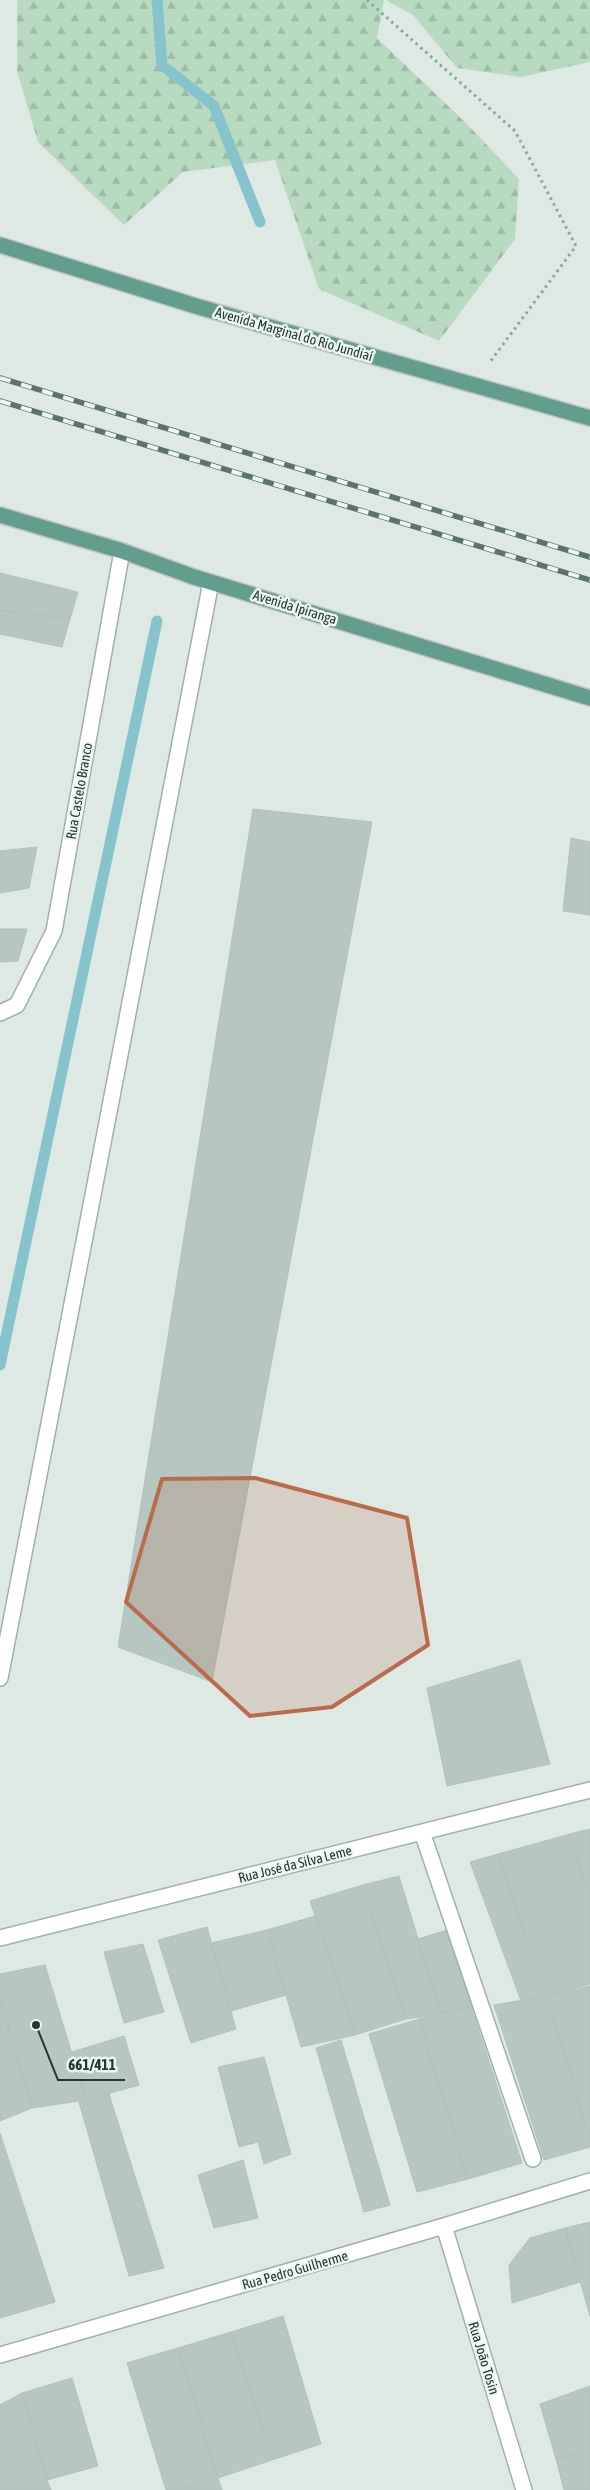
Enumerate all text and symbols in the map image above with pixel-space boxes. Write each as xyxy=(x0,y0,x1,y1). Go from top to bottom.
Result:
street label: Avenida Marginal do Rio Jundiaí xyxy=(213,304,375,364)
street label: Avenida Ipiranga xyxy=(251,587,339,627)
street label: Rua Castelo Branco xyxy=(63,741,95,841)
street label: Rua José da Silva Leme xyxy=(237,1842,353,1886)
callout: 661/411 xyxy=(58,2050,125,2080)
text: 661/411 xyxy=(68,2056,116,2073)
street label: Rua Pedro Guilherme xyxy=(240,2247,350,2293)
street label: Rua João Tosin xyxy=(465,2320,503,2396)

